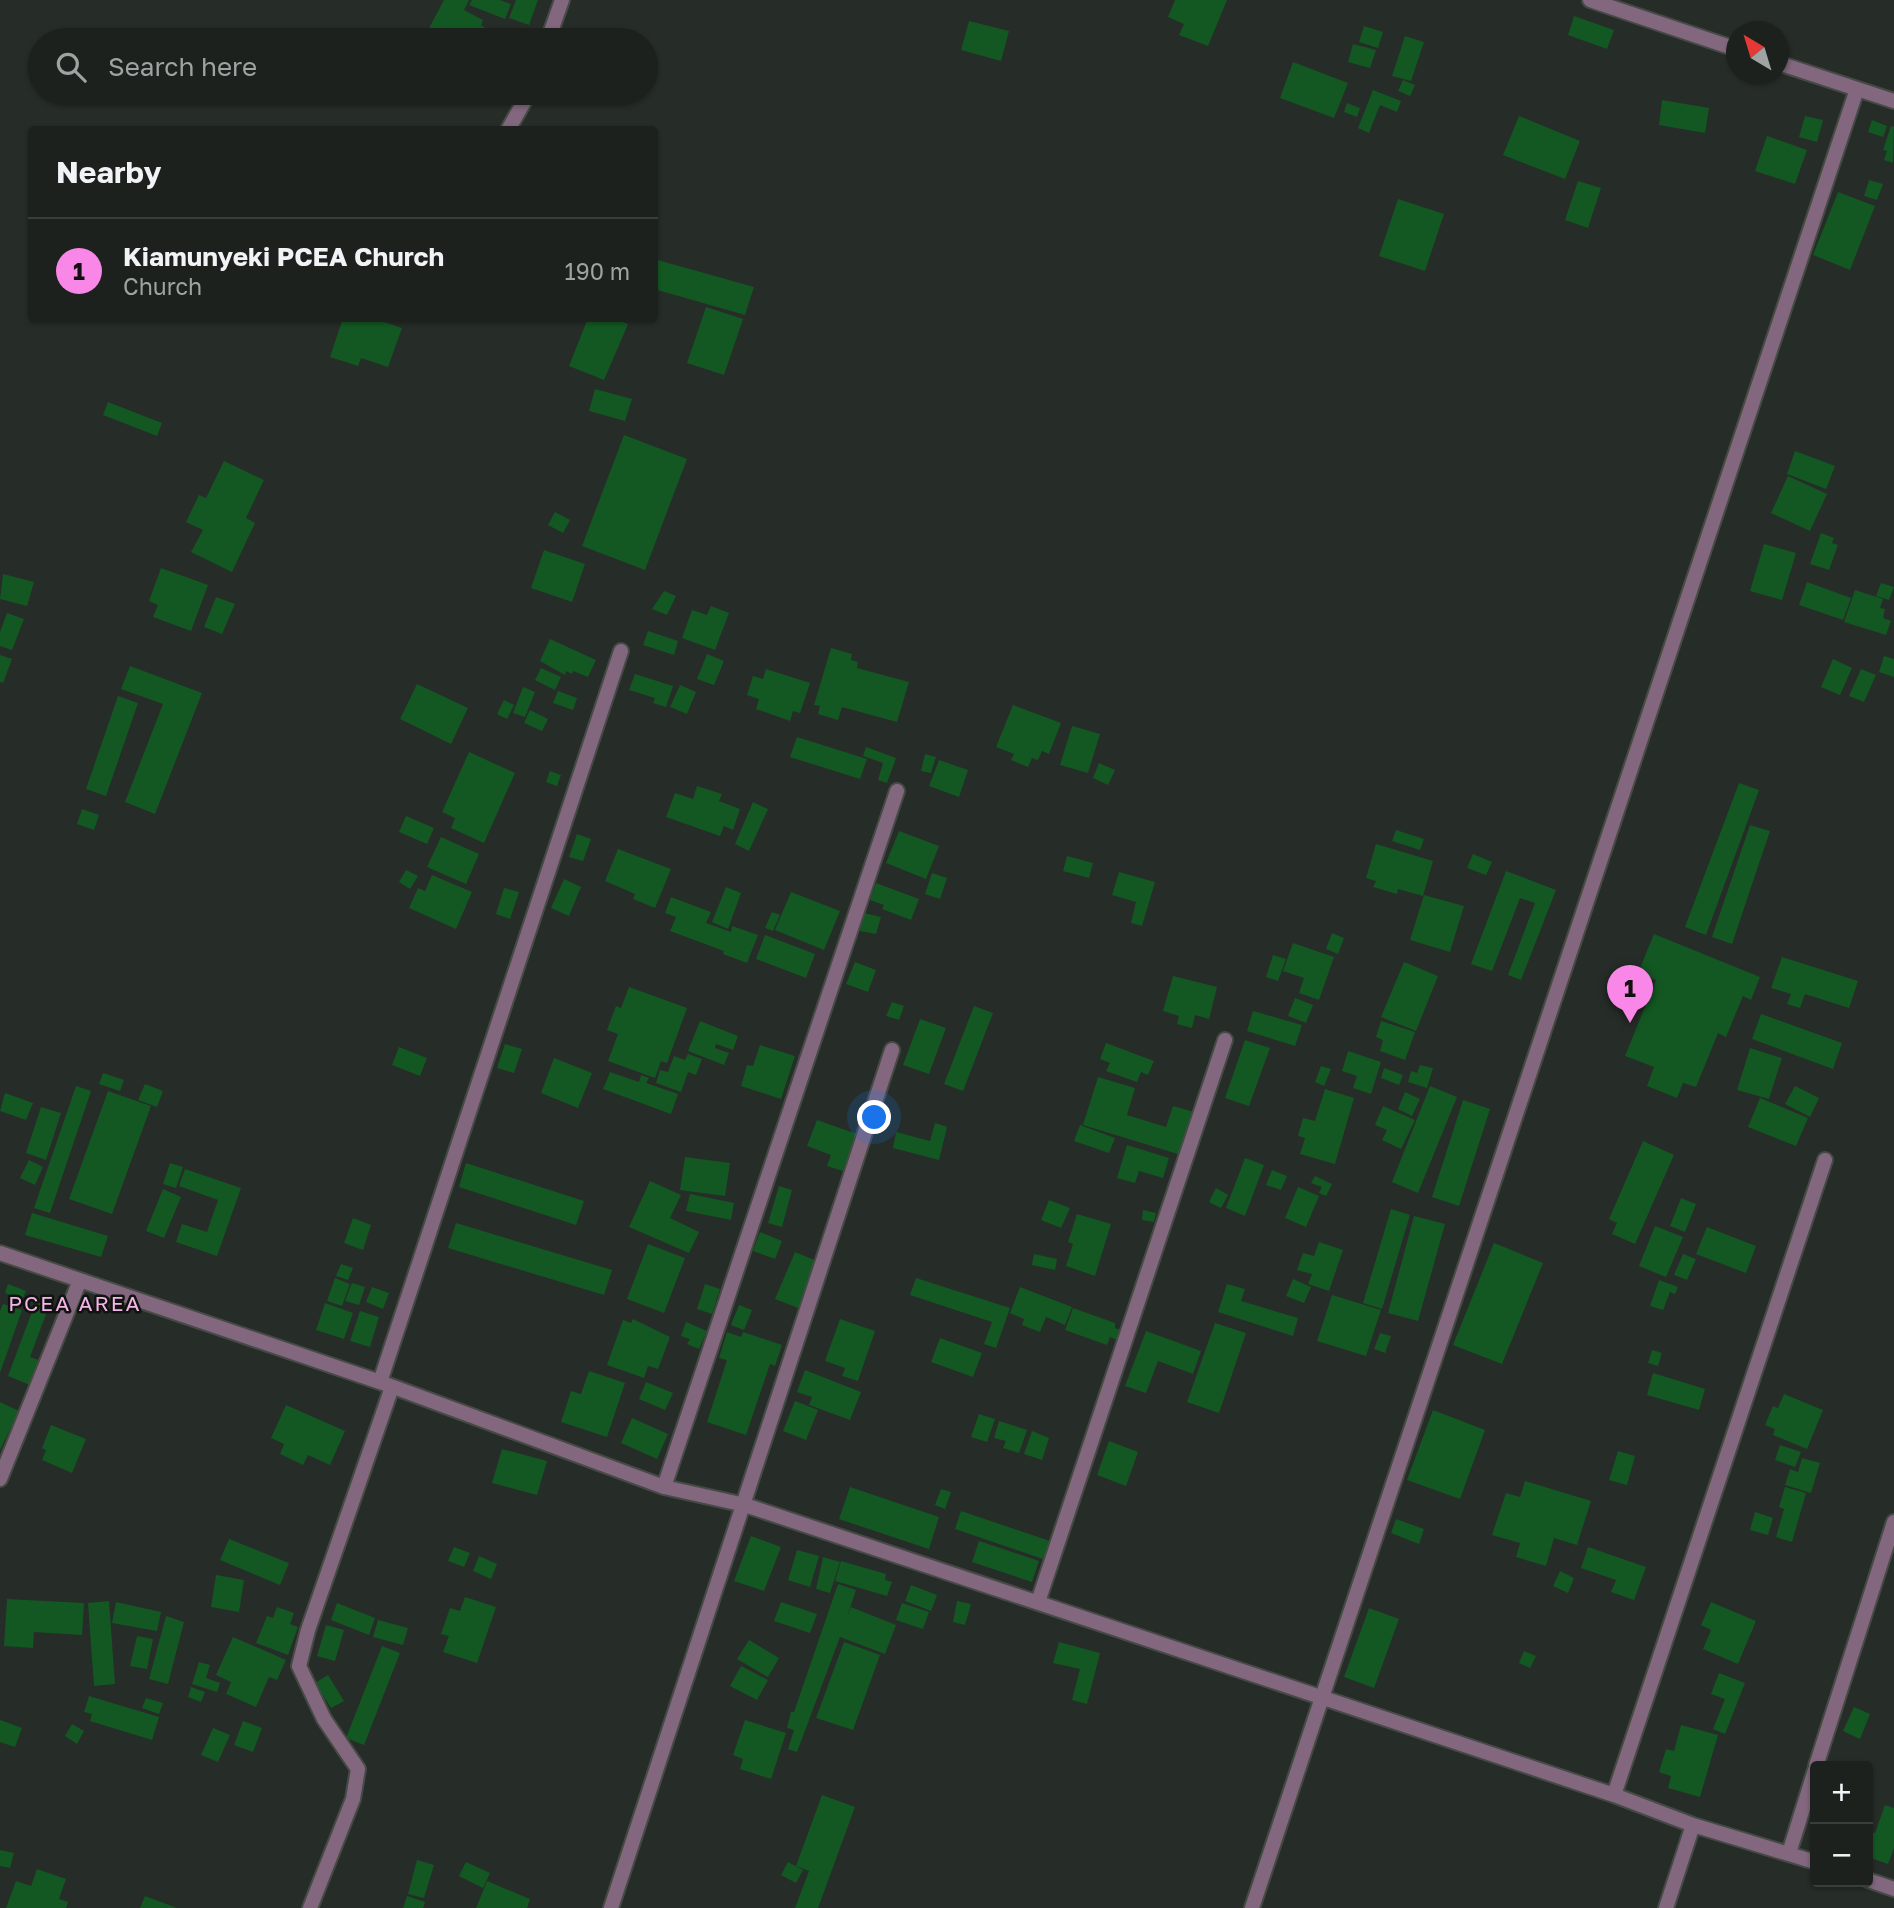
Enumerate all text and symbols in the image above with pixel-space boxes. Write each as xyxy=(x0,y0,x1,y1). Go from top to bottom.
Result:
north arrow xyxy=(1726,21,1789,84)
search box xyxy=(28,28,658,105)
icon: search xyxy=(52,48,90,86)
text: Search here xyxy=(108,51,257,82)
text: Nearby xyxy=(56,154,161,190)
text: Kiamunyeki PCEA Church xyxy=(123,241,444,272)
text: 1 xyxy=(73,257,85,285)
text: 190 m xyxy=(565,257,630,285)
text: Church xyxy=(123,272,202,300)
pin: 1 xyxy=(1607,965,1653,1023)
your location xyxy=(857,1100,891,1134)
district label: PCEA AREA xyxy=(8,1290,142,1316)
map controls xyxy=(1810,1761,1873,1887)
button: + xyxy=(1810,1761,1873,1824)
button: − xyxy=(1810,1824,1873,1887)

